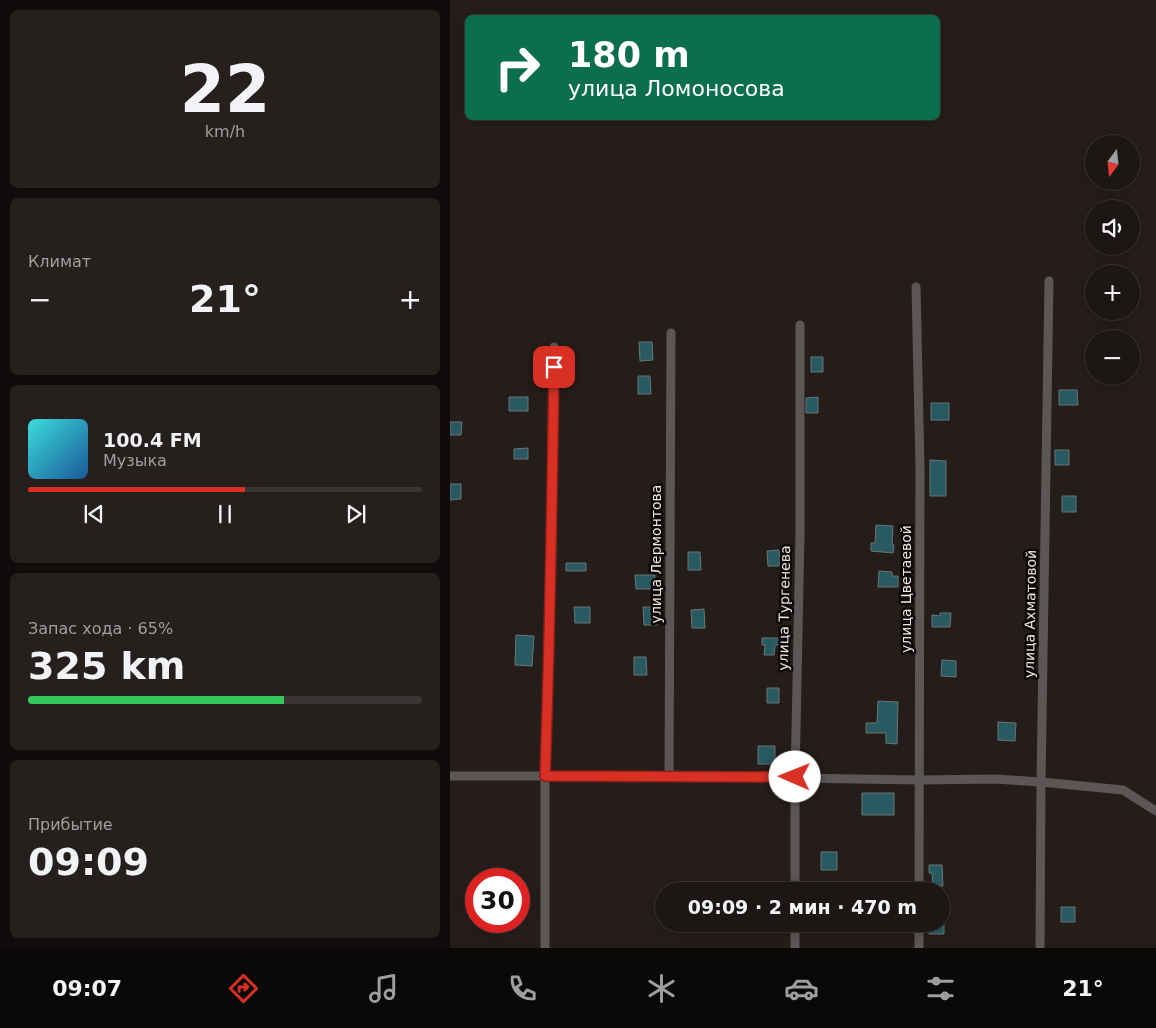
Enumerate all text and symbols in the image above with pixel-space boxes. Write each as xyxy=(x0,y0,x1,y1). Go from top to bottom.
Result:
icon: right xyxy=(485,35,550,100)
text: 180 m xyxy=(568,35,690,75)
text: 22 xyxy=(180,52,270,127)
text: улица Ломоносова xyxy=(568,76,785,101)
text: km/h xyxy=(205,122,245,141)
north arrow xyxy=(1085,135,1140,190)
map controls xyxy=(1085,135,1140,385)
button: sound xyxy=(1085,200,1140,255)
text: Климат xyxy=(28,252,91,271)
button: + xyxy=(1085,265,1140,320)
text: 21° xyxy=(189,277,261,321)
text: − xyxy=(28,283,51,316)
text: + xyxy=(399,283,422,316)
button: − xyxy=(1085,330,1140,385)
pin xyxy=(533,346,575,388)
icon: arrive xyxy=(540,353,568,381)
text: 100.4 FM xyxy=(103,429,202,451)
text: Музыка xyxy=(103,451,167,470)
street label: улица Лермонтова xyxy=(648,485,664,623)
icon: previous xyxy=(80,500,108,528)
icon: pause xyxy=(211,500,239,528)
icon: next xyxy=(342,500,370,528)
street label: улица Цветаевой xyxy=(898,525,914,653)
street label: улица Тургенева xyxy=(775,545,793,671)
street label: улица Ахматовой xyxy=(1021,550,1039,678)
text: Запас хода · 65% xyxy=(28,619,173,638)
text: 325 km xyxy=(28,644,185,688)
position arrow xyxy=(768,750,820,802)
text: Прибытие xyxy=(28,815,113,834)
text: 09:09 xyxy=(28,840,149,884)
speed limit sign: 30 xyxy=(465,868,530,933)
text: 09:09 · 2 мин · 470 m xyxy=(688,896,917,918)
icon: directions xyxy=(226,971,261,1006)
icon: music xyxy=(366,971,401,1006)
icon: phone xyxy=(505,971,540,1006)
icon: climate xyxy=(644,971,679,1006)
icon: car xyxy=(784,971,819,1006)
icon: filters xyxy=(923,971,958,1006)
text: 09:07 xyxy=(52,976,122,1001)
text: 21° xyxy=(1062,976,1104,1001)

